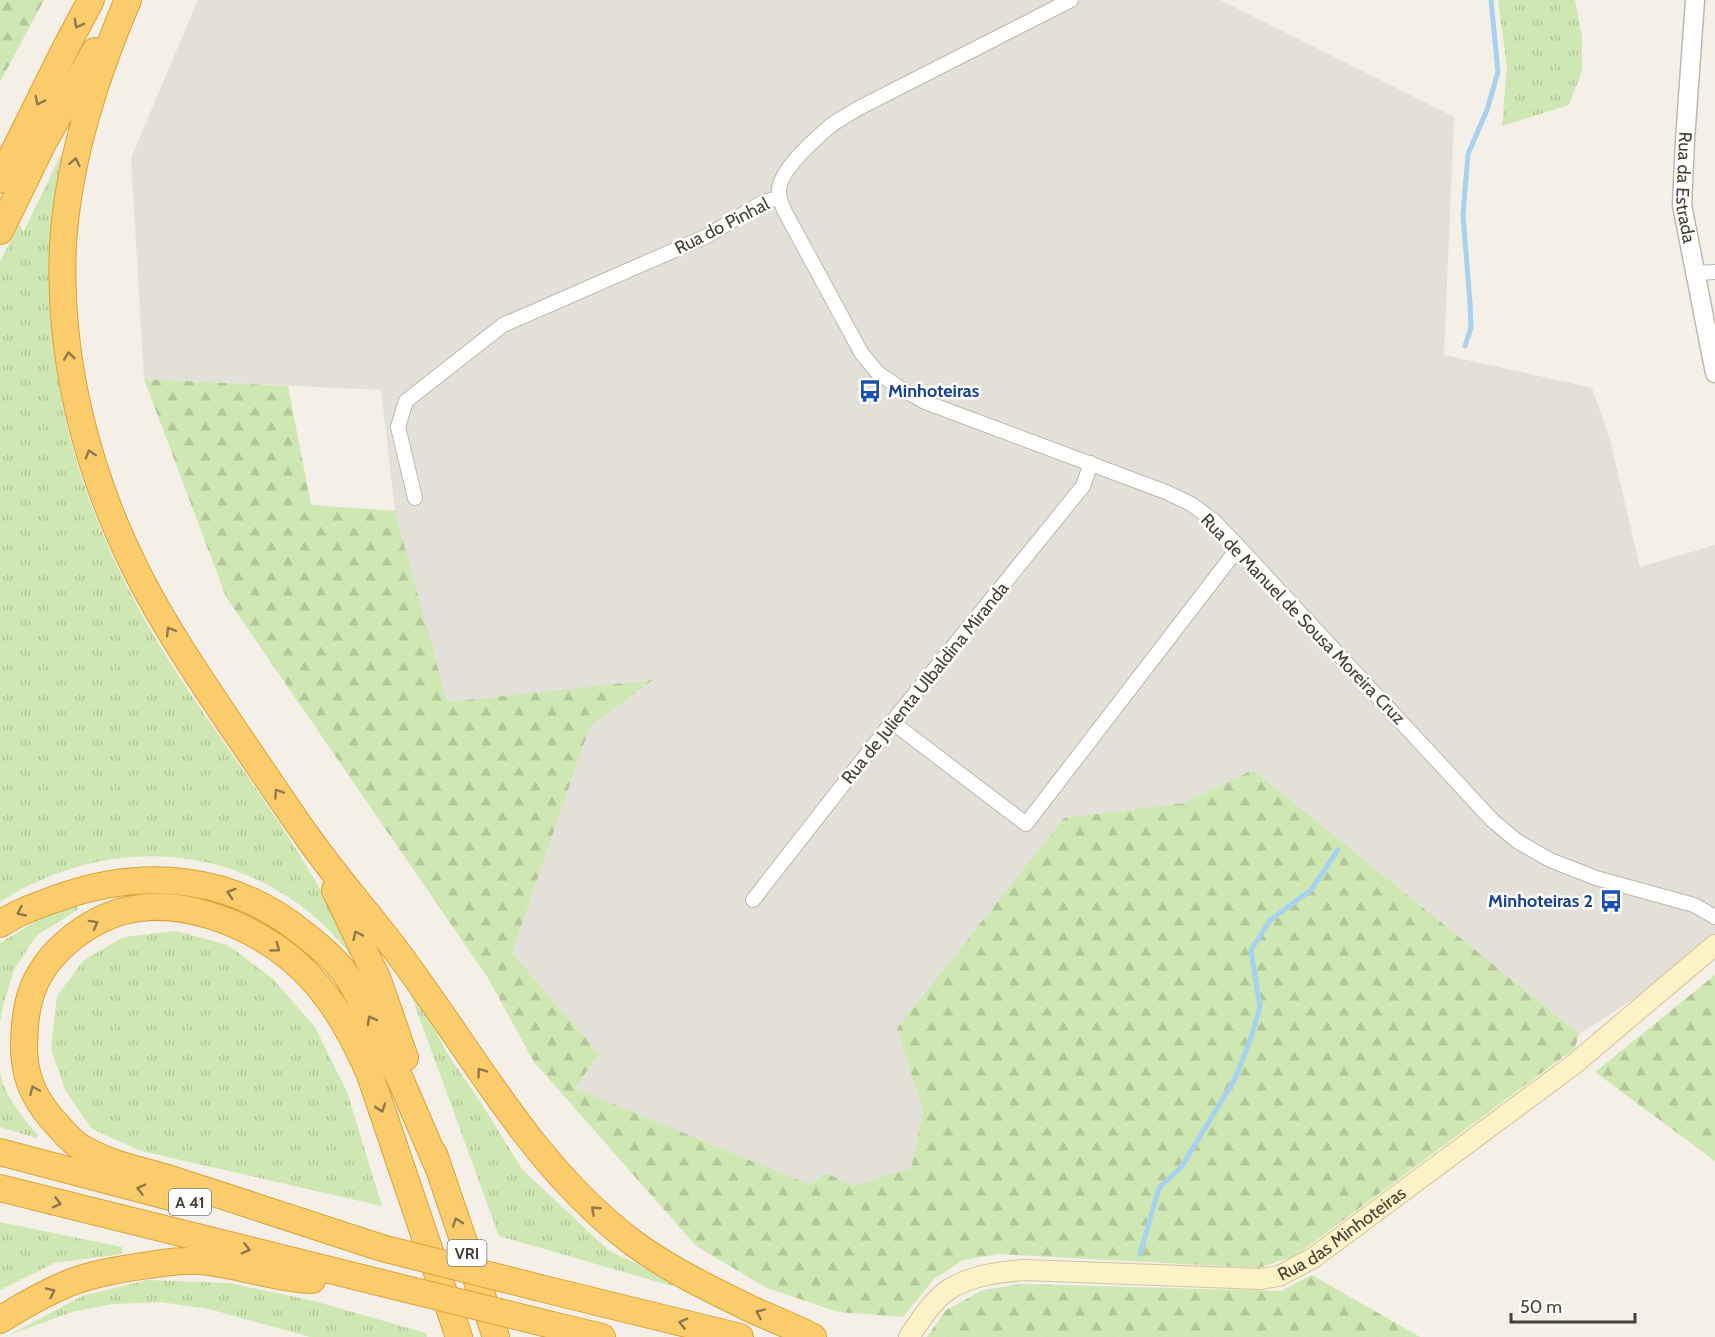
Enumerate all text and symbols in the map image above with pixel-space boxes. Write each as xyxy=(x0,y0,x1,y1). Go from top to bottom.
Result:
one-way arrow xyxy=(74,18,85,29)
one-way arrow xyxy=(35,95,46,106)
street label: Rua da Estrada xyxy=(1671,131,1700,245)
one-way arrow xyxy=(68,157,81,167)
street label: Rua do Pinhal xyxy=(671,192,774,259)
one-way arrow xyxy=(63,351,75,361)
bus stop icon: Minhoteiras xyxy=(857,378,883,404)
place label: Minhoteiras xyxy=(888,380,980,402)
one-way arrow xyxy=(85,449,97,460)
street label: Rua de Manuel de Sousa Moreira Cruz xyxy=(1196,509,1410,730)
street label: Rua de Julienta Ulbaldina Miranda xyxy=(837,577,1013,788)
one-way arrow xyxy=(166,627,177,637)
one-way arrow xyxy=(274,789,285,800)
one-way arrow xyxy=(226,888,237,900)
bus stop icon: Minhoteiras 2 xyxy=(1598,888,1624,914)
place label: Minhoteiras 2 xyxy=(1488,890,1593,912)
one-way arrow xyxy=(17,905,28,917)
one-way arrow xyxy=(88,920,98,931)
one-way arrow xyxy=(352,931,364,942)
one-way arrow xyxy=(270,941,281,952)
one-way arrow xyxy=(367,1016,378,1026)
one-way arrow xyxy=(477,1068,488,1079)
one-way arrow xyxy=(29,1086,41,1097)
one-way arrow xyxy=(374,1102,387,1113)
street label: Rua das Minhoteiras xyxy=(1274,1182,1410,1286)
one-way arrow xyxy=(136,1184,147,1196)
road number: A 41 xyxy=(169,1189,211,1215)
one-way arrow xyxy=(51,1195,61,1208)
one-way arrow xyxy=(591,1207,602,1218)
one-way arrow xyxy=(451,1217,464,1228)
road number: VRI xyxy=(448,1240,486,1266)
one-way arrow xyxy=(241,1242,251,1255)
scale bar xyxy=(1511,1286,1636,1324)
one-way arrow xyxy=(45,1287,56,1299)
text: 50 m xyxy=(1520,1296,1562,1318)
one-way arrow xyxy=(755,1308,766,1320)
one-way arrow xyxy=(678,1317,688,1330)

